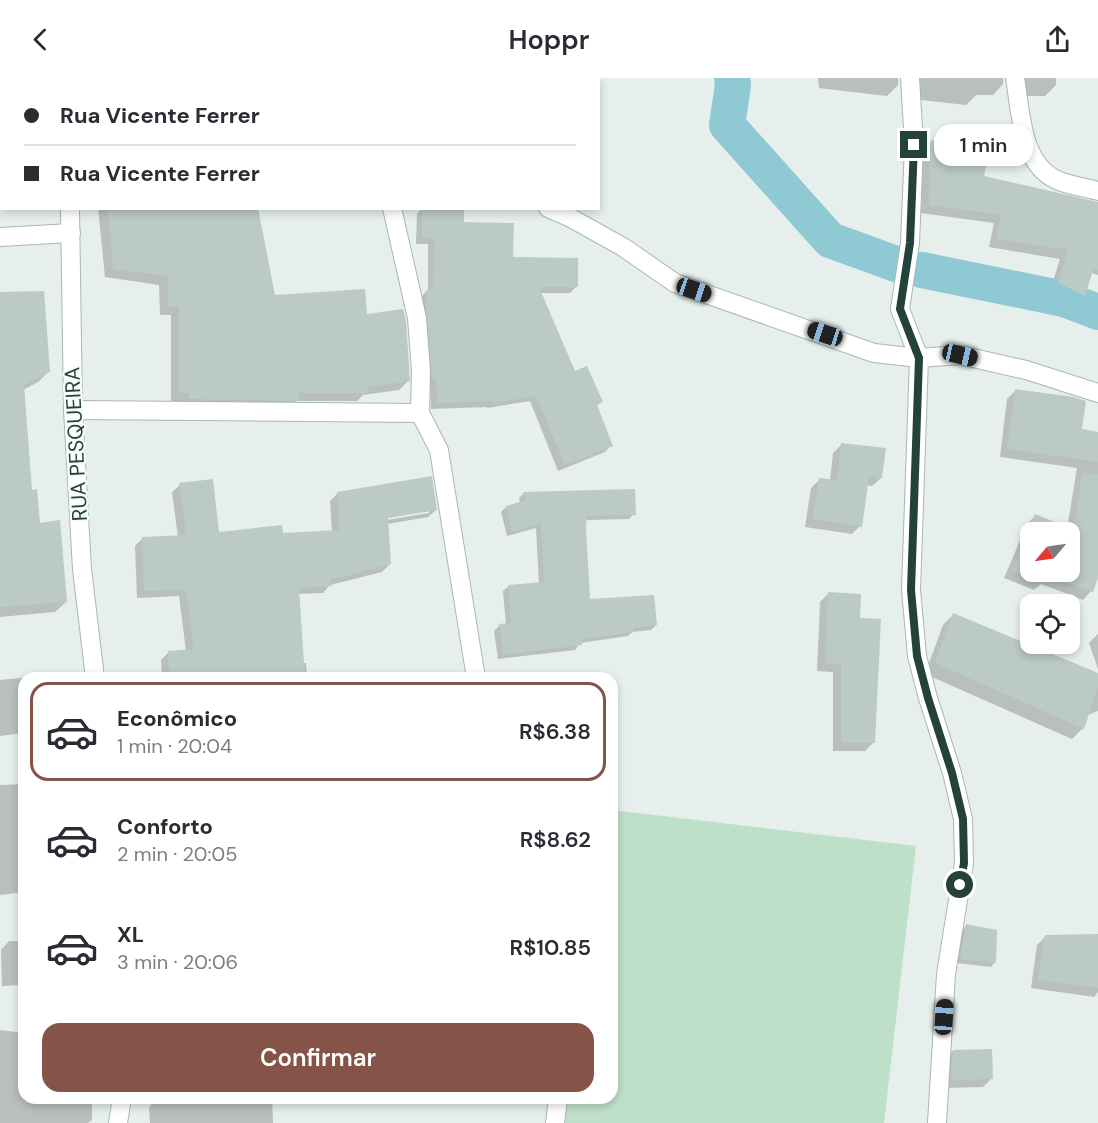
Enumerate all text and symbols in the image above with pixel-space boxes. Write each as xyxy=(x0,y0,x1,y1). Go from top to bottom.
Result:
text: Hoppr xyxy=(509,22,589,57)
icon: back xyxy=(24,23,57,56)
icon: share xyxy=(1041,23,1074,56)
text: Rua Vicente Ferrer xyxy=(60,101,260,130)
callout: 1 min xyxy=(935,124,1034,166)
route end xyxy=(900,131,927,158)
text: 1 min xyxy=(960,132,1007,158)
text: Rua Vicente Ferrer xyxy=(60,159,260,188)
car xyxy=(674,276,714,304)
car xyxy=(805,320,845,348)
car xyxy=(940,342,980,368)
street label: RUA PESQUEIRA xyxy=(58,366,94,522)
north arrow xyxy=(1020,522,1080,582)
map controls xyxy=(1020,522,1080,654)
button: locate xyxy=(1020,594,1080,654)
text: Econômico xyxy=(117,704,237,733)
icon: car xyxy=(45,705,99,759)
text: R$6.38 xyxy=(519,717,591,746)
text: 1 min · 20:04 xyxy=(117,733,232,759)
text: Conforto xyxy=(117,812,213,841)
icon: car xyxy=(45,813,99,867)
text: R$8.62 xyxy=(520,825,591,854)
text: 2 min · 20:05 xyxy=(117,841,237,867)
route start xyxy=(946,871,973,898)
text: XL xyxy=(117,920,144,949)
icon: car xyxy=(45,921,99,975)
text: R$10.85 xyxy=(510,933,591,962)
text: 3 min · 20:06 xyxy=(117,949,238,975)
car xyxy=(934,998,954,1036)
button: Confirmar xyxy=(42,1023,594,1092)

